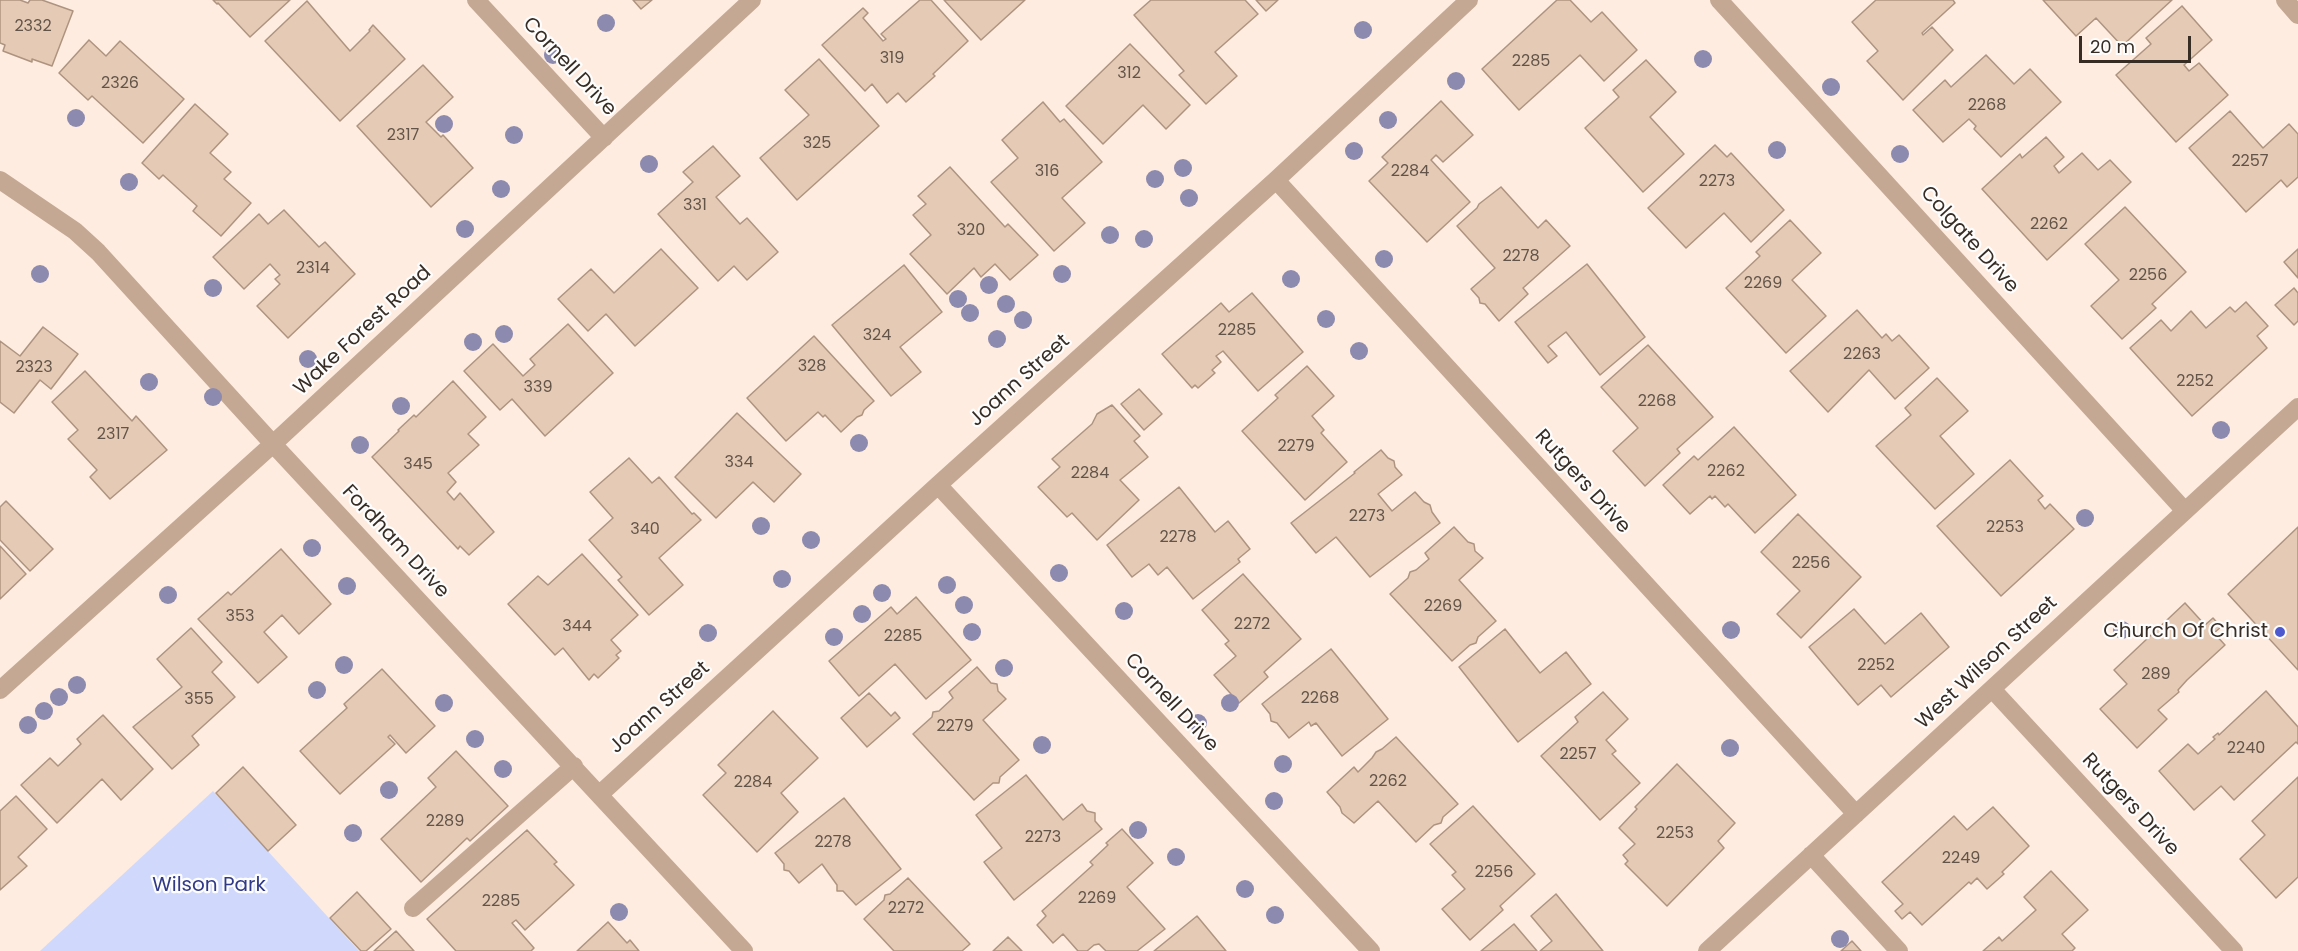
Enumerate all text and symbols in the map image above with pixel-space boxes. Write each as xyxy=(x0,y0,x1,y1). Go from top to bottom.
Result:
street label: Cornell Drive xyxy=(517,13,621,121)
house number: 2332 xyxy=(14,17,52,37)
scale bar xyxy=(2082,24,2194,62)
text: 20 m xyxy=(2090,34,2135,59)
house number: 319 xyxy=(880,49,904,69)
house number: 2285 xyxy=(1512,52,1550,72)
house number: 312 xyxy=(1117,64,1141,84)
house number: 2326 xyxy=(101,74,139,94)
house number: 2268 xyxy=(1968,96,2006,116)
house number: 2317 xyxy=(387,126,419,146)
house number: 325 xyxy=(803,134,831,154)
house number: 2257 xyxy=(2231,152,2269,172)
house number: 316 xyxy=(1035,162,1059,182)
house number: 2284 xyxy=(1391,162,1429,182)
house number: 2273 xyxy=(1699,172,1735,192)
street label: Colgate Drive xyxy=(1915,182,2023,298)
house number: 331 xyxy=(683,196,707,216)
house number: 2262 xyxy=(2030,215,2068,235)
house number: 320 xyxy=(957,221,985,241)
house number: 2278 xyxy=(1502,247,1540,267)
house number: 2314 xyxy=(296,259,330,279)
street label: Wake Forest Road xyxy=(289,261,437,401)
house number: 2256 xyxy=(2129,266,2167,286)
house number: 2269 xyxy=(1744,274,1782,294)
house number: 2285 xyxy=(1218,321,1256,341)
house number: 324 xyxy=(863,326,891,346)
street label: Joann Street xyxy=(965,330,1075,432)
house number: 2263 xyxy=(1843,345,1881,365)
house number: 328 xyxy=(798,357,826,377)
house number: 2323 xyxy=(15,358,53,378)
house number: 2252 xyxy=(2176,372,2214,392)
house number: 339 xyxy=(524,378,552,398)
house number: 2268 xyxy=(1638,392,1676,412)
house number: 2317 xyxy=(97,425,129,445)
street label: Rutgers Drive xyxy=(1529,425,1635,539)
house number: 2279 xyxy=(1277,437,1315,457)
house number: 334 xyxy=(725,453,753,473)
house number: 345 xyxy=(403,455,433,475)
house number: 2262 xyxy=(1707,462,1745,482)
house number: 2284 xyxy=(1071,464,1109,484)
street label: Fordham Drive xyxy=(336,480,454,604)
house number: 2273 xyxy=(1349,507,1385,527)
house number: 2253 xyxy=(1986,518,2024,538)
house number: 340 xyxy=(630,520,660,540)
house number: 2278 xyxy=(1159,528,1197,548)
house number: 2256 xyxy=(1792,554,1830,574)
street label: West Wilson Street xyxy=(1911,591,2063,735)
house number: 2269 xyxy=(1424,597,1462,617)
house number: 353 xyxy=(226,607,254,627)
house number: 2272 xyxy=(1234,615,1270,635)
house number: 344 xyxy=(562,617,592,637)
place label: Church Of Christ xyxy=(2103,620,2268,644)
marker: Church Of Christ xyxy=(2273,625,2287,639)
house number: 2285 xyxy=(884,627,922,647)
street label: Cornell Drive xyxy=(1119,649,1223,757)
house number: 2252 xyxy=(1857,656,1895,676)
street label: Joann Street xyxy=(605,657,715,759)
house number: 289 xyxy=(2141,665,2171,685)
house number: 2268 xyxy=(1301,689,1339,709)
house number: 355 xyxy=(184,690,214,710)
house number: 2279 xyxy=(936,717,974,737)
house number: 2240 xyxy=(2227,739,2265,759)
house number: 2257 xyxy=(1559,745,1597,765)
street label: Rutgers Drive xyxy=(2076,749,2184,861)
house number: 2262 xyxy=(1369,772,1407,792)
house number: 2284 xyxy=(734,773,772,793)
house number: 2289 xyxy=(426,812,464,832)
house number: 2253 xyxy=(1656,824,1694,844)
house number: 2273 xyxy=(1025,828,1061,848)
house number: 2278 xyxy=(814,833,852,853)
house number: 2249 xyxy=(1942,849,1980,869)
house number: 2256 xyxy=(1475,863,1513,883)
park label: Wilson Park xyxy=(152,874,266,898)
house number: 2269 xyxy=(1078,889,1116,909)
house number: 2285 xyxy=(482,892,520,912)
house number: 2272 xyxy=(888,899,924,919)

